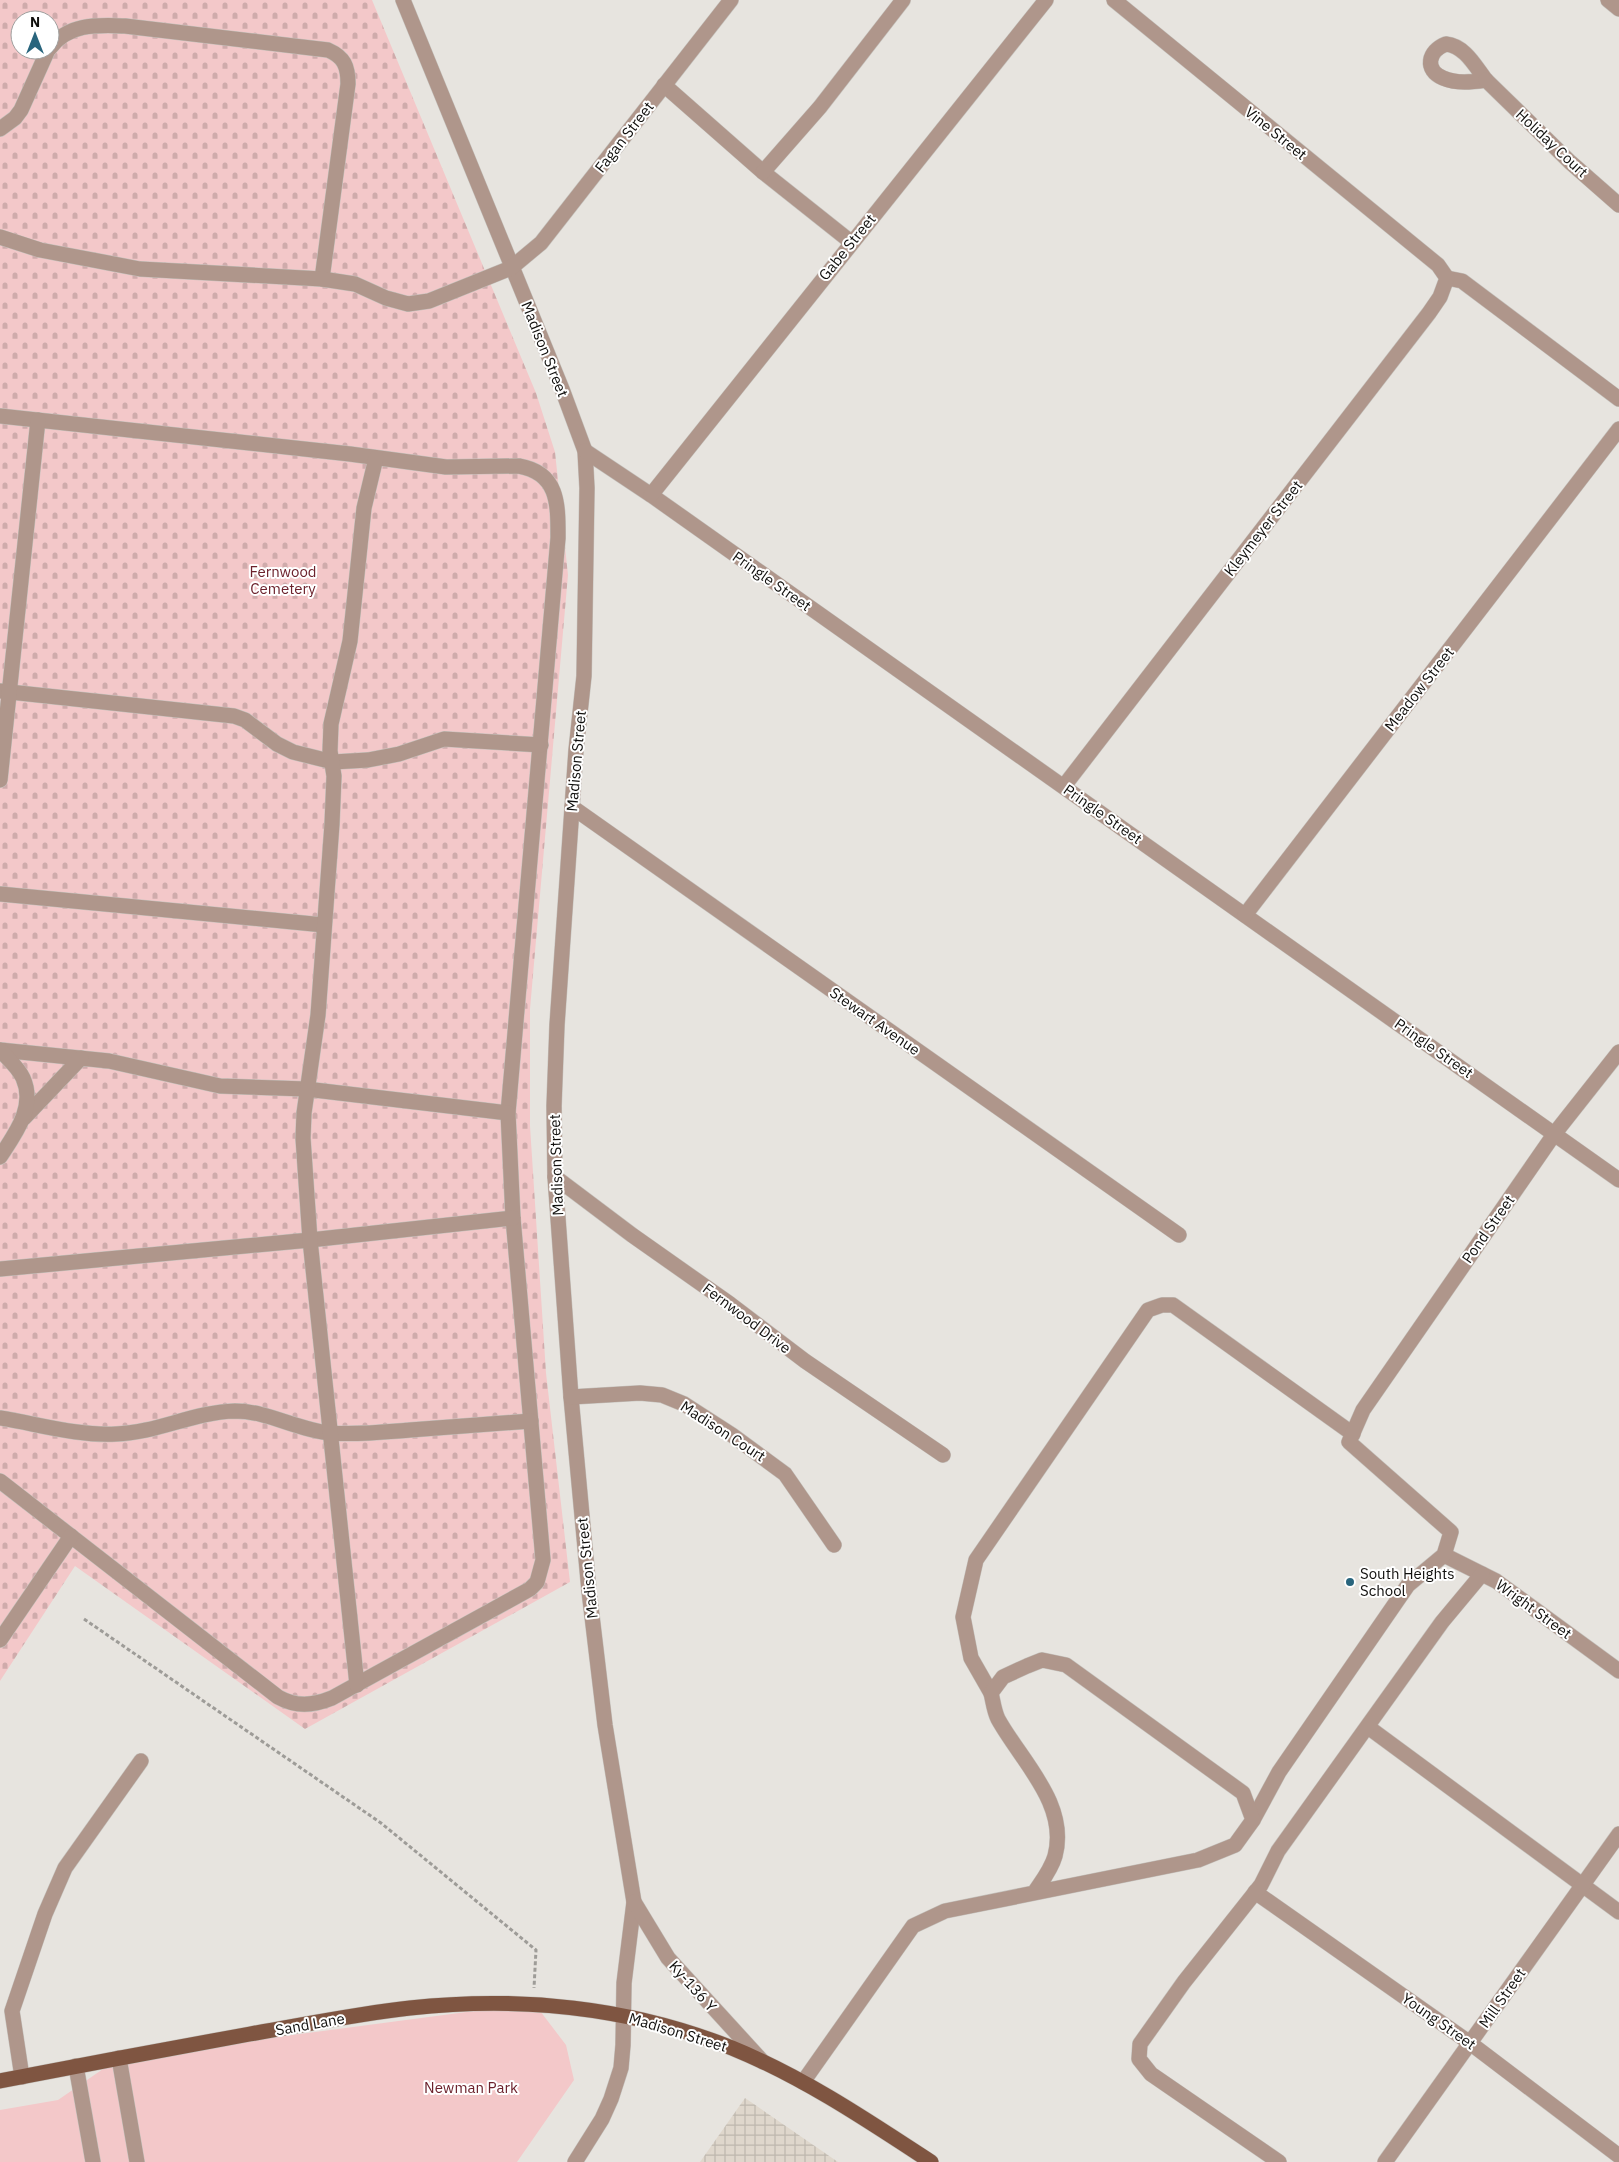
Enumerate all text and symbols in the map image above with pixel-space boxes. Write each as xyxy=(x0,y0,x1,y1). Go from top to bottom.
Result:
north arrow xyxy=(10,10,60,60)
text: N xyxy=(30,13,40,31)
street label: Fagan Street xyxy=(590,98,658,176)
street label: Vine Street xyxy=(1241,102,1311,164)
street label: Holiday Court xyxy=(1512,105,1592,181)
street label: Gabe Street xyxy=(814,210,880,284)
street label: Madison Street xyxy=(517,298,573,400)
street label: Kleymeyer Street xyxy=(1220,476,1306,580)
street label: Pringle Street xyxy=(729,547,815,615)
park label: Fernwood Cemetery xyxy=(249,562,317,598)
street label: Meadow Street xyxy=(1380,643,1458,735)
street label: Madison Street xyxy=(562,710,590,812)
street label: Pringle Street xyxy=(1060,780,1146,848)
street label: Stewart Avenue xyxy=(826,983,924,1059)
street label: Pringle Street xyxy=(1391,1014,1477,1082)
street label: Madison Street xyxy=(545,1114,567,1216)
street label: Pond Street xyxy=(1458,1191,1518,1267)
street label: Fernwood Drive xyxy=(699,1279,795,1357)
street label: Madison Court xyxy=(677,1396,769,1466)
street label: Madison Street xyxy=(572,1517,602,1619)
place label: South Heights School xyxy=(1360,1564,1455,1600)
street label: Wright Street xyxy=(1492,1575,1576,1643)
marker: South Heights School xyxy=(1344,1576,1356,1588)
street label: Ky-136 Y xyxy=(665,1957,721,2016)
street label: Mill Street xyxy=(1475,1964,1529,2032)
street label: Young Street xyxy=(1398,1988,1480,2054)
street label: Madison Street xyxy=(627,2008,729,2056)
street label: Sand Lane xyxy=(274,2009,346,2039)
park label: Newman Park xyxy=(424,2078,518,2097)

